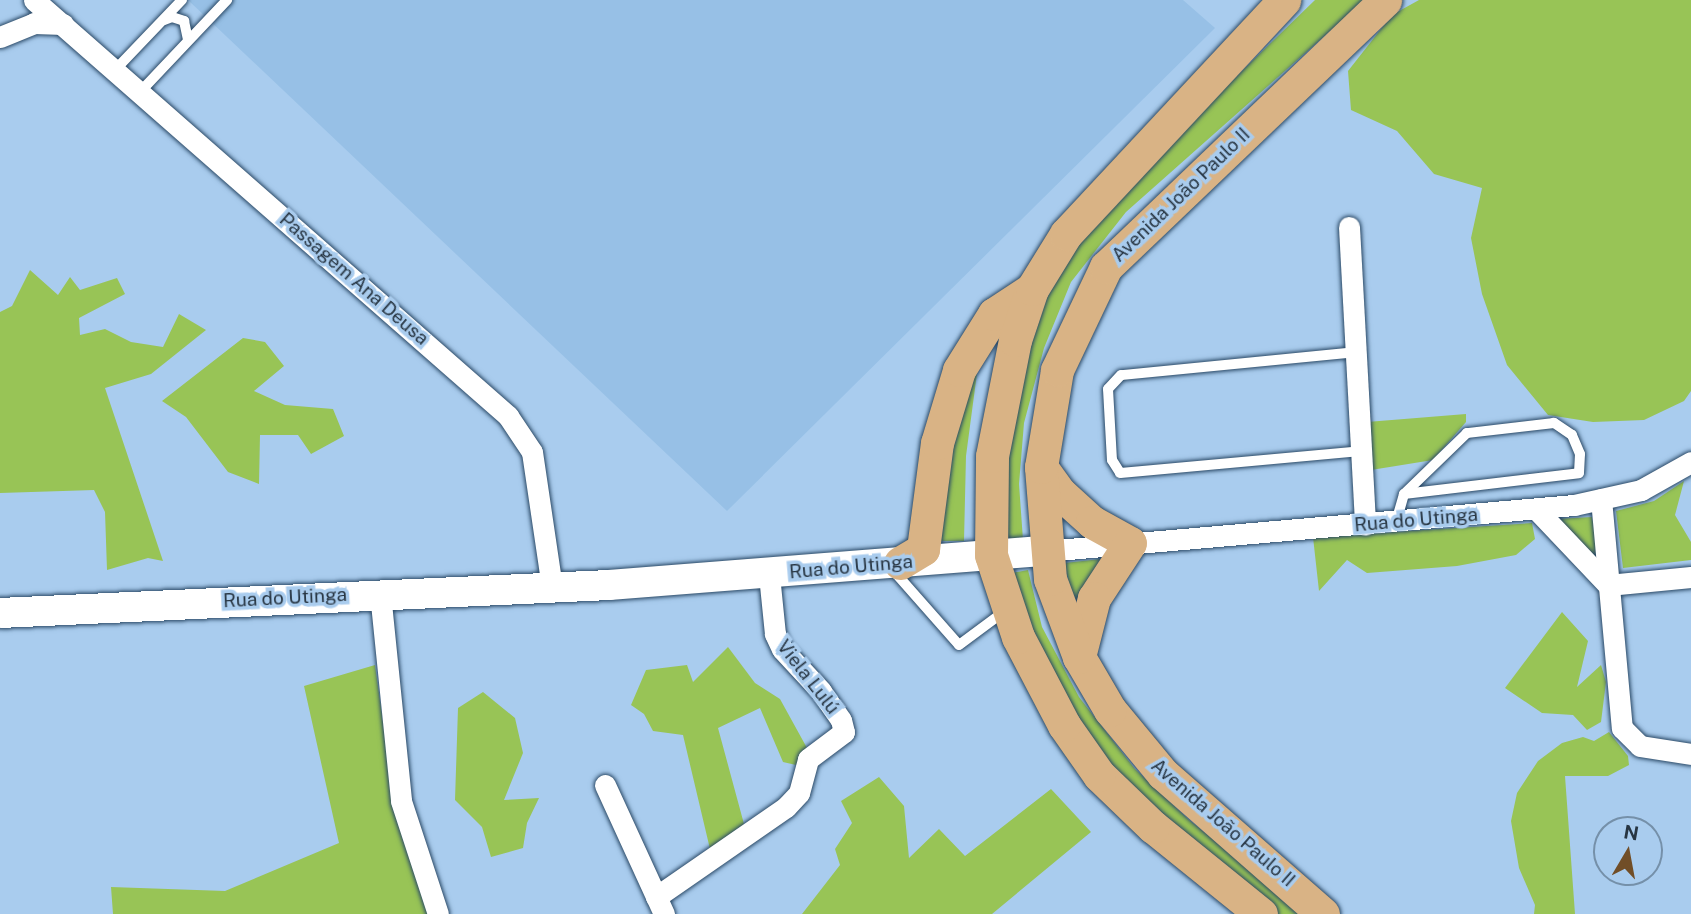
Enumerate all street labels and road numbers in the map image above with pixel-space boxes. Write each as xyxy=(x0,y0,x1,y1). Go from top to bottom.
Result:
street label: Avenida João Paulo II xyxy=(1107,123,1255,267)
street label: Passagem Ana Deusa xyxy=(275,208,433,350)
street label: Rua do Utinga xyxy=(1353,503,1479,537)
street label: Rua do Utinga xyxy=(788,550,914,584)
street label: Rua do Utinga xyxy=(222,583,348,613)
street label: Viela Lulú xyxy=(772,635,844,719)
street label: Avenida João Paulo II xyxy=(1146,754,1300,892)

